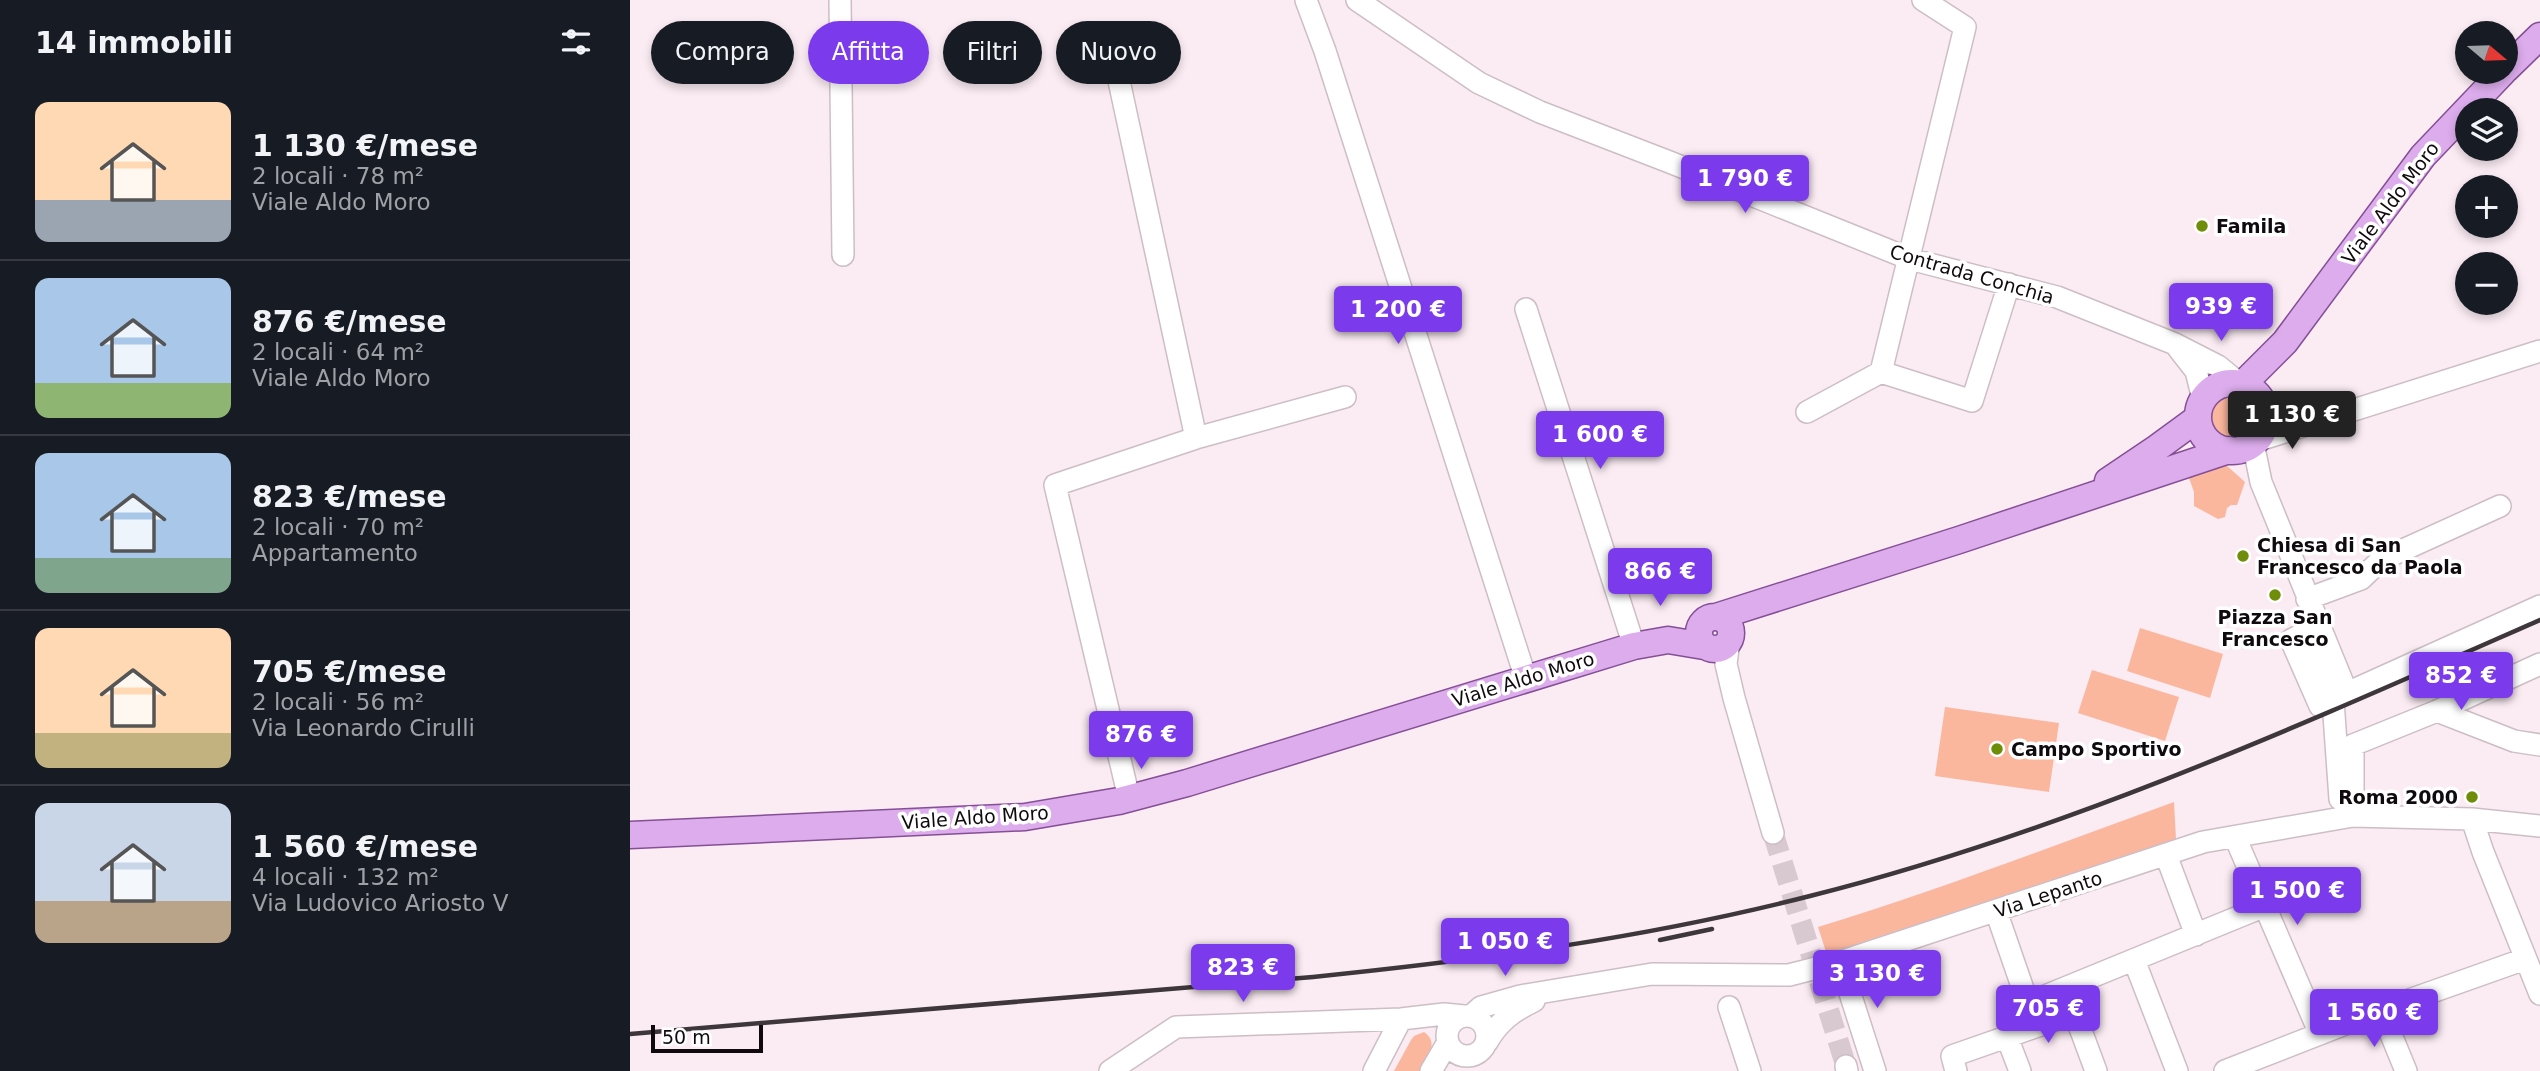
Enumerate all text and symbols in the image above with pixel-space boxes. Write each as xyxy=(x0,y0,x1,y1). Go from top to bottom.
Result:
chip: Compra xyxy=(651,21,794,84)
chip: Affitta xyxy=(808,21,929,84)
chip: Filtri xyxy=(943,21,1042,84)
chip: Nuovo xyxy=(1056,21,1181,84)
north arrow xyxy=(2455,21,2518,84)
map controls xyxy=(2455,21,2518,315)
icon: filters xyxy=(557,23,595,61)
text: 14 immobili xyxy=(35,25,233,60)
button: layers xyxy=(2455,98,2518,161)
text: 1 130 €/mese xyxy=(252,128,478,163)
icon: home xyxy=(91,130,175,214)
street label: Viale Aldo Moro xyxy=(2337,137,2443,269)
pin: 1 790 € xyxy=(1680,156,1810,215)
text: 2 locali · 78 m² xyxy=(252,163,424,189)
text: 1 790 € xyxy=(1697,165,1793,191)
button: + xyxy=(2455,175,2518,238)
text: Viale Aldo Moro xyxy=(252,189,431,215)
place label: Famila xyxy=(2216,215,2286,237)
marker: Famila xyxy=(2194,218,2210,234)
street label: Contrada Conchia xyxy=(1887,240,2057,308)
button: − xyxy=(2455,252,2518,315)
pin: 939 € xyxy=(2172,284,2270,343)
pin: 1 200 € xyxy=(1333,286,1463,346)
text: 939 € xyxy=(2185,293,2257,319)
text: 1 200 € xyxy=(1350,296,1446,322)
text: 876 €/mese xyxy=(252,304,447,339)
icon: home xyxy=(91,306,175,390)
text: 2 locali · 64 m² xyxy=(252,339,424,365)
text: Viale Aldo Moro xyxy=(252,365,431,391)
pin: 1 130 € xyxy=(2227,392,2357,451)
text: 1 130 € xyxy=(2244,401,2340,427)
pin: 1 600 € xyxy=(1535,412,1665,471)
text: 1 600 € xyxy=(1552,421,1648,447)
text: 823 €/mese xyxy=(252,479,447,514)
icon: home xyxy=(91,481,175,565)
text: 2 locali · 70 m² xyxy=(252,514,424,540)
place label: Chiesa di San Francesco da Paola xyxy=(2257,534,2463,578)
text: Appartamento xyxy=(252,540,418,566)
pin: 866 € xyxy=(1611,548,1709,608)
marker: Chiesa di San Francesco da Paola xyxy=(2235,548,2251,564)
text: 866 € xyxy=(1624,558,1696,584)
marker: Piazza San Francesco xyxy=(2267,587,2283,603)
place label: Piazza San Francesco xyxy=(2218,606,2332,650)
street label: Viale Aldo Moro xyxy=(1449,647,1597,711)
pin: 852 € xyxy=(2412,652,2510,712)
text: 705 €/mese xyxy=(252,654,447,689)
icon: home xyxy=(91,656,175,740)
text: 852 € xyxy=(2425,662,2497,688)
text: 2 locali · 56 m² xyxy=(252,689,424,715)
pin: 876 € xyxy=(1092,712,1190,771)
text: Via Leonardo Cirulli xyxy=(252,715,475,741)
text: 876 € xyxy=(1105,721,1177,747)
place label: Campo Sportivo xyxy=(2011,738,2182,760)
marker: Campo Sportivo xyxy=(1989,741,2005,757)
place label: Roma 2000 xyxy=(2338,786,2458,808)
marker: Roma 2000 xyxy=(2464,789,2480,805)
street label: Viale Aldo Moro xyxy=(901,801,1049,833)
text: 1 560 €/mese xyxy=(252,829,478,864)
icon: home xyxy=(91,831,175,915)
text: 4 locali · 132 m² xyxy=(252,864,439,890)
street label: Via Lepanto xyxy=(1991,866,2105,922)
pin: 1 500 € xyxy=(2232,867,2362,927)
text: 1 500 € xyxy=(2249,877,2345,903)
text: Via Ludovico Ariosto V xyxy=(252,890,508,916)
pin: 1 050 € xyxy=(1440,918,1570,978)
text: 1 050 € xyxy=(1457,928,1553,954)
pin: 823 € xyxy=(1194,944,1292,1004)
pin: 3 130 € xyxy=(1812,950,1942,1010)
text: 823 € xyxy=(1207,954,1279,980)
text: 3 130 € xyxy=(1829,960,1925,986)
pin: 705 € xyxy=(1999,986,2097,1045)
pin: 1 560 € xyxy=(2309,990,2439,1049)
text: 705 € xyxy=(2012,995,2084,1021)
text: 1 560 € xyxy=(2326,999,2422,1025)
scale bar xyxy=(651,1022,763,1054)
text: 50 m xyxy=(662,1026,711,1048)

